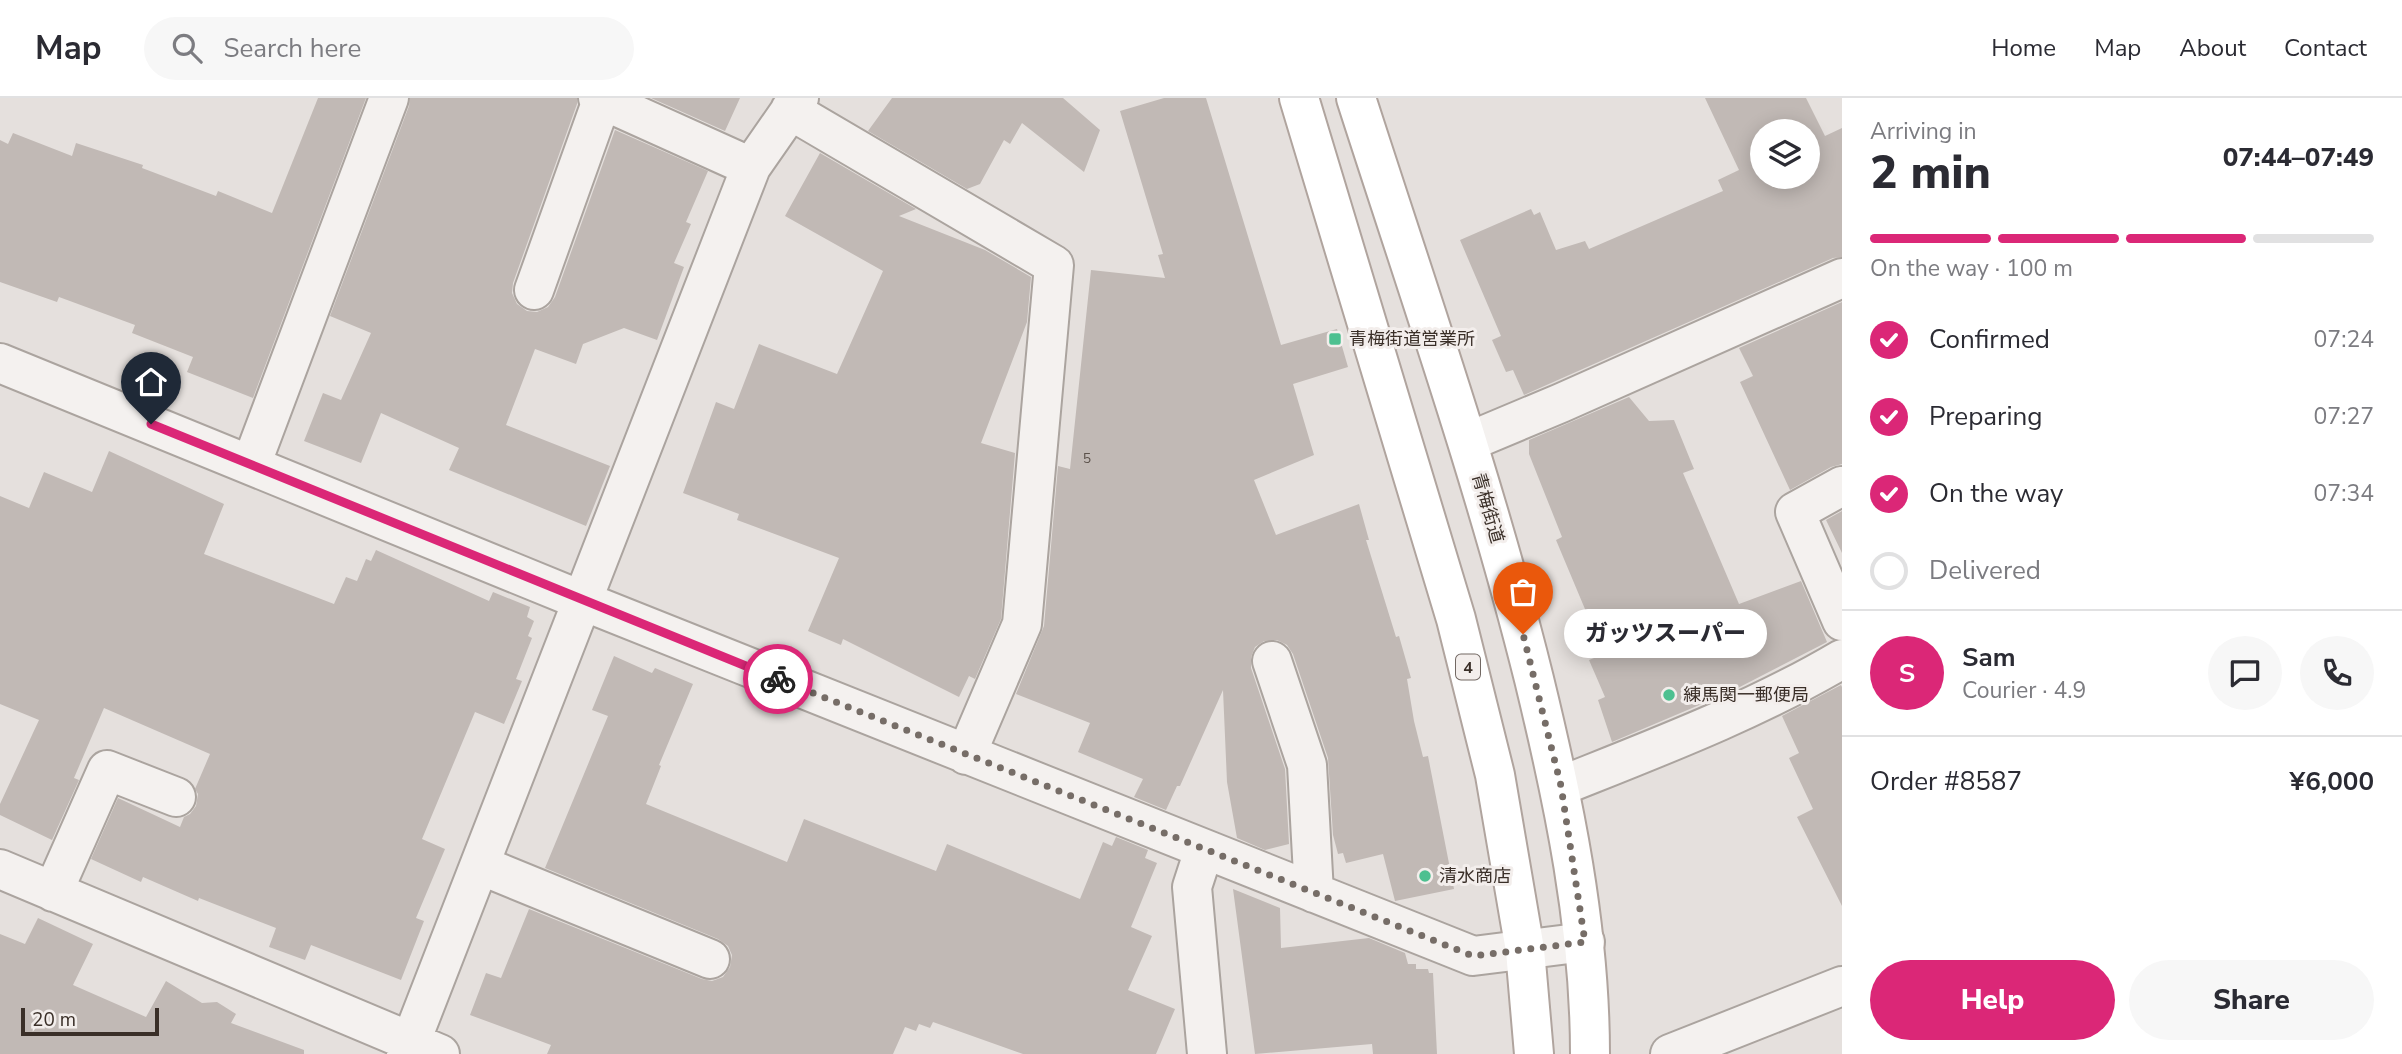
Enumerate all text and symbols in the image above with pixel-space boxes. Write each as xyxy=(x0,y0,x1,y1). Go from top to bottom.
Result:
search box xyxy=(144,17,634,80)
text: Map xyxy=(35,26,102,71)
icon: search xyxy=(168,29,206,67)
text: Search here xyxy=(224,31,361,66)
text: Home xyxy=(1991,32,2056,64)
text: Map xyxy=(2094,32,2141,64)
text: About xyxy=(2179,32,2246,64)
text: Contact xyxy=(2284,32,2367,64)
text: Arriving in xyxy=(1870,116,1977,147)
map controls xyxy=(1750,119,1820,189)
button: layers xyxy=(1750,119,1820,189)
text: 07:44–07:49 xyxy=(2223,140,2374,175)
text: 2 min xyxy=(1870,141,1991,204)
text: On the way · 100 m xyxy=(1870,253,2073,284)
icon: check xyxy=(1870,321,1908,359)
text: Confirmed xyxy=(1929,322,2050,357)
text: 07:24 xyxy=(2314,324,2374,355)
place label: 青梅街道営業所 xyxy=(1349,327,1475,351)
marker: 青梅街道営業所 xyxy=(1327,331,1343,347)
pin xyxy=(121,352,181,424)
icon: home xyxy=(132,363,170,401)
icon: check xyxy=(1870,398,1908,436)
text: Preparing xyxy=(1929,399,2042,434)
text: 07:27 xyxy=(2314,401,2374,432)
house number: 5 xyxy=(1083,449,1091,468)
street label: 青梅街道 xyxy=(1467,470,1509,546)
icon: check xyxy=(1870,475,1908,513)
text: On the way xyxy=(1929,476,2063,511)
text: 07:34 xyxy=(2314,478,2374,509)
text: Delivered xyxy=(1929,553,2041,588)
pin xyxy=(1493,562,1553,634)
icon: bag xyxy=(1504,573,1542,611)
callout: ガッツスーパー xyxy=(1565,610,1768,658)
text: ガッツスーパー xyxy=(1585,618,1746,649)
button: chat xyxy=(2208,636,2282,710)
button: phone xyxy=(2300,636,2374,710)
text: Sam xyxy=(1962,640,2015,675)
courier xyxy=(743,644,813,714)
road number: 4 xyxy=(1456,654,1480,680)
text: S xyxy=(1899,656,1915,691)
icon: bike xyxy=(759,660,797,698)
text: Courier · 4.9 xyxy=(1962,675,2086,706)
place label: 練馬関一郵便局 xyxy=(1683,683,1809,707)
marker: 練馬関一郵便局 xyxy=(1661,687,1677,703)
text: Order #8587 xyxy=(1870,764,2022,799)
text: ¥6,000 xyxy=(2290,764,2374,799)
place label: 清水商店 xyxy=(1439,864,1511,888)
marker: 清水商店 xyxy=(1417,868,1433,884)
button: Help xyxy=(1870,960,2115,1040)
button: Share xyxy=(2129,960,2374,1040)
scale bar xyxy=(21,1005,159,1037)
text: 20 m xyxy=(32,1007,76,1033)

